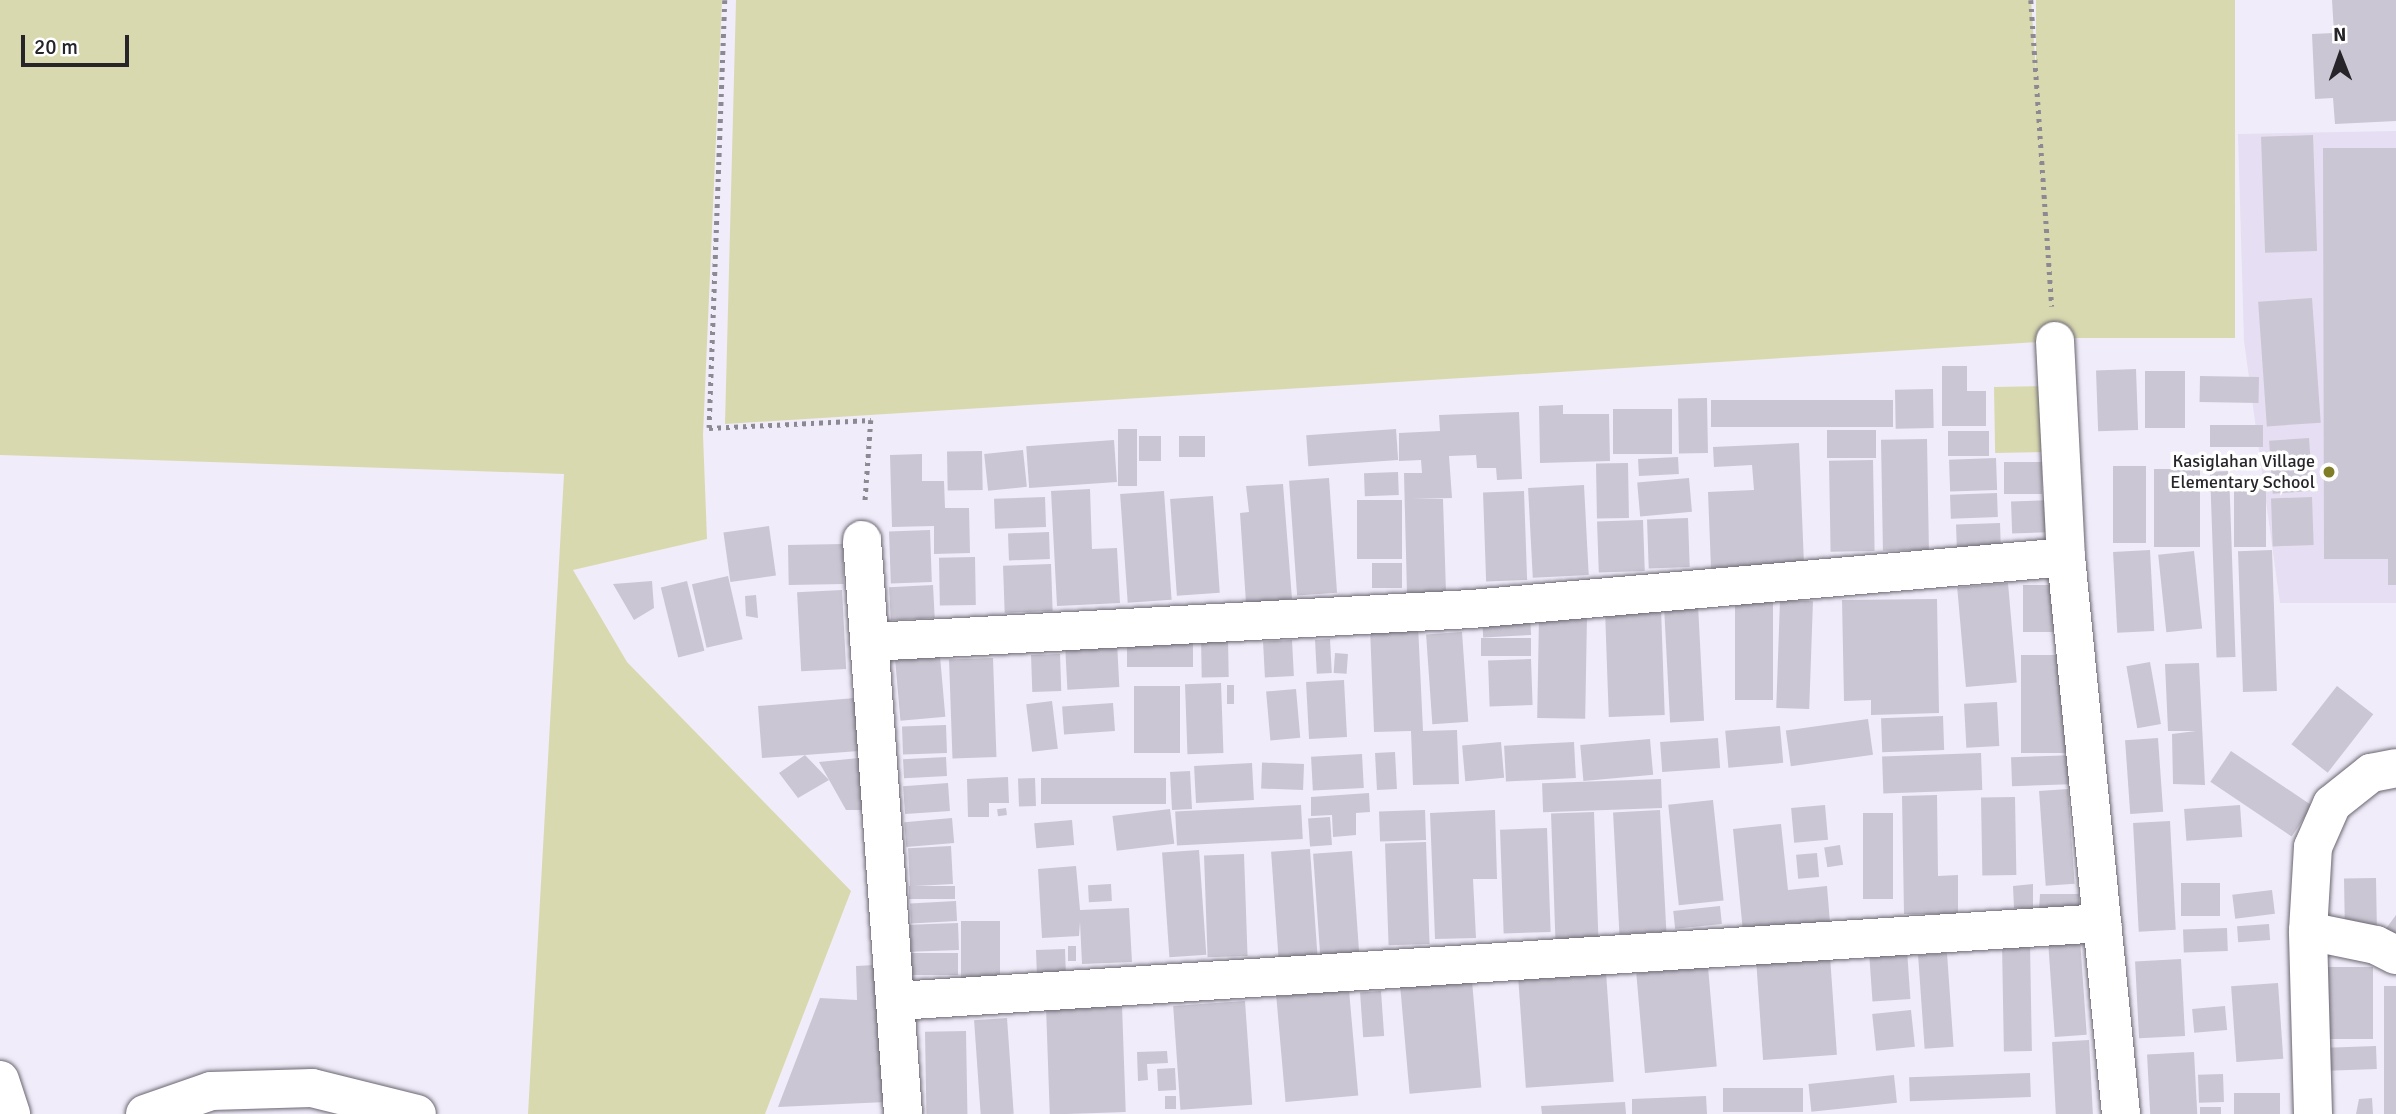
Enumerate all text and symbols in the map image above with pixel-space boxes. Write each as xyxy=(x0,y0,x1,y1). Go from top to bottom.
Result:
scale bar xyxy=(24,21,133,65)
north arrow xyxy=(2305,21,2375,91)
text: N xyxy=(2333,23,2346,47)
text: 20 m xyxy=(34,34,78,60)
place label: Kasiglahan Village Elementary School xyxy=(2170,451,2315,494)
marker: Kasiglahan Village Elementary School xyxy=(2321,464,2337,480)

